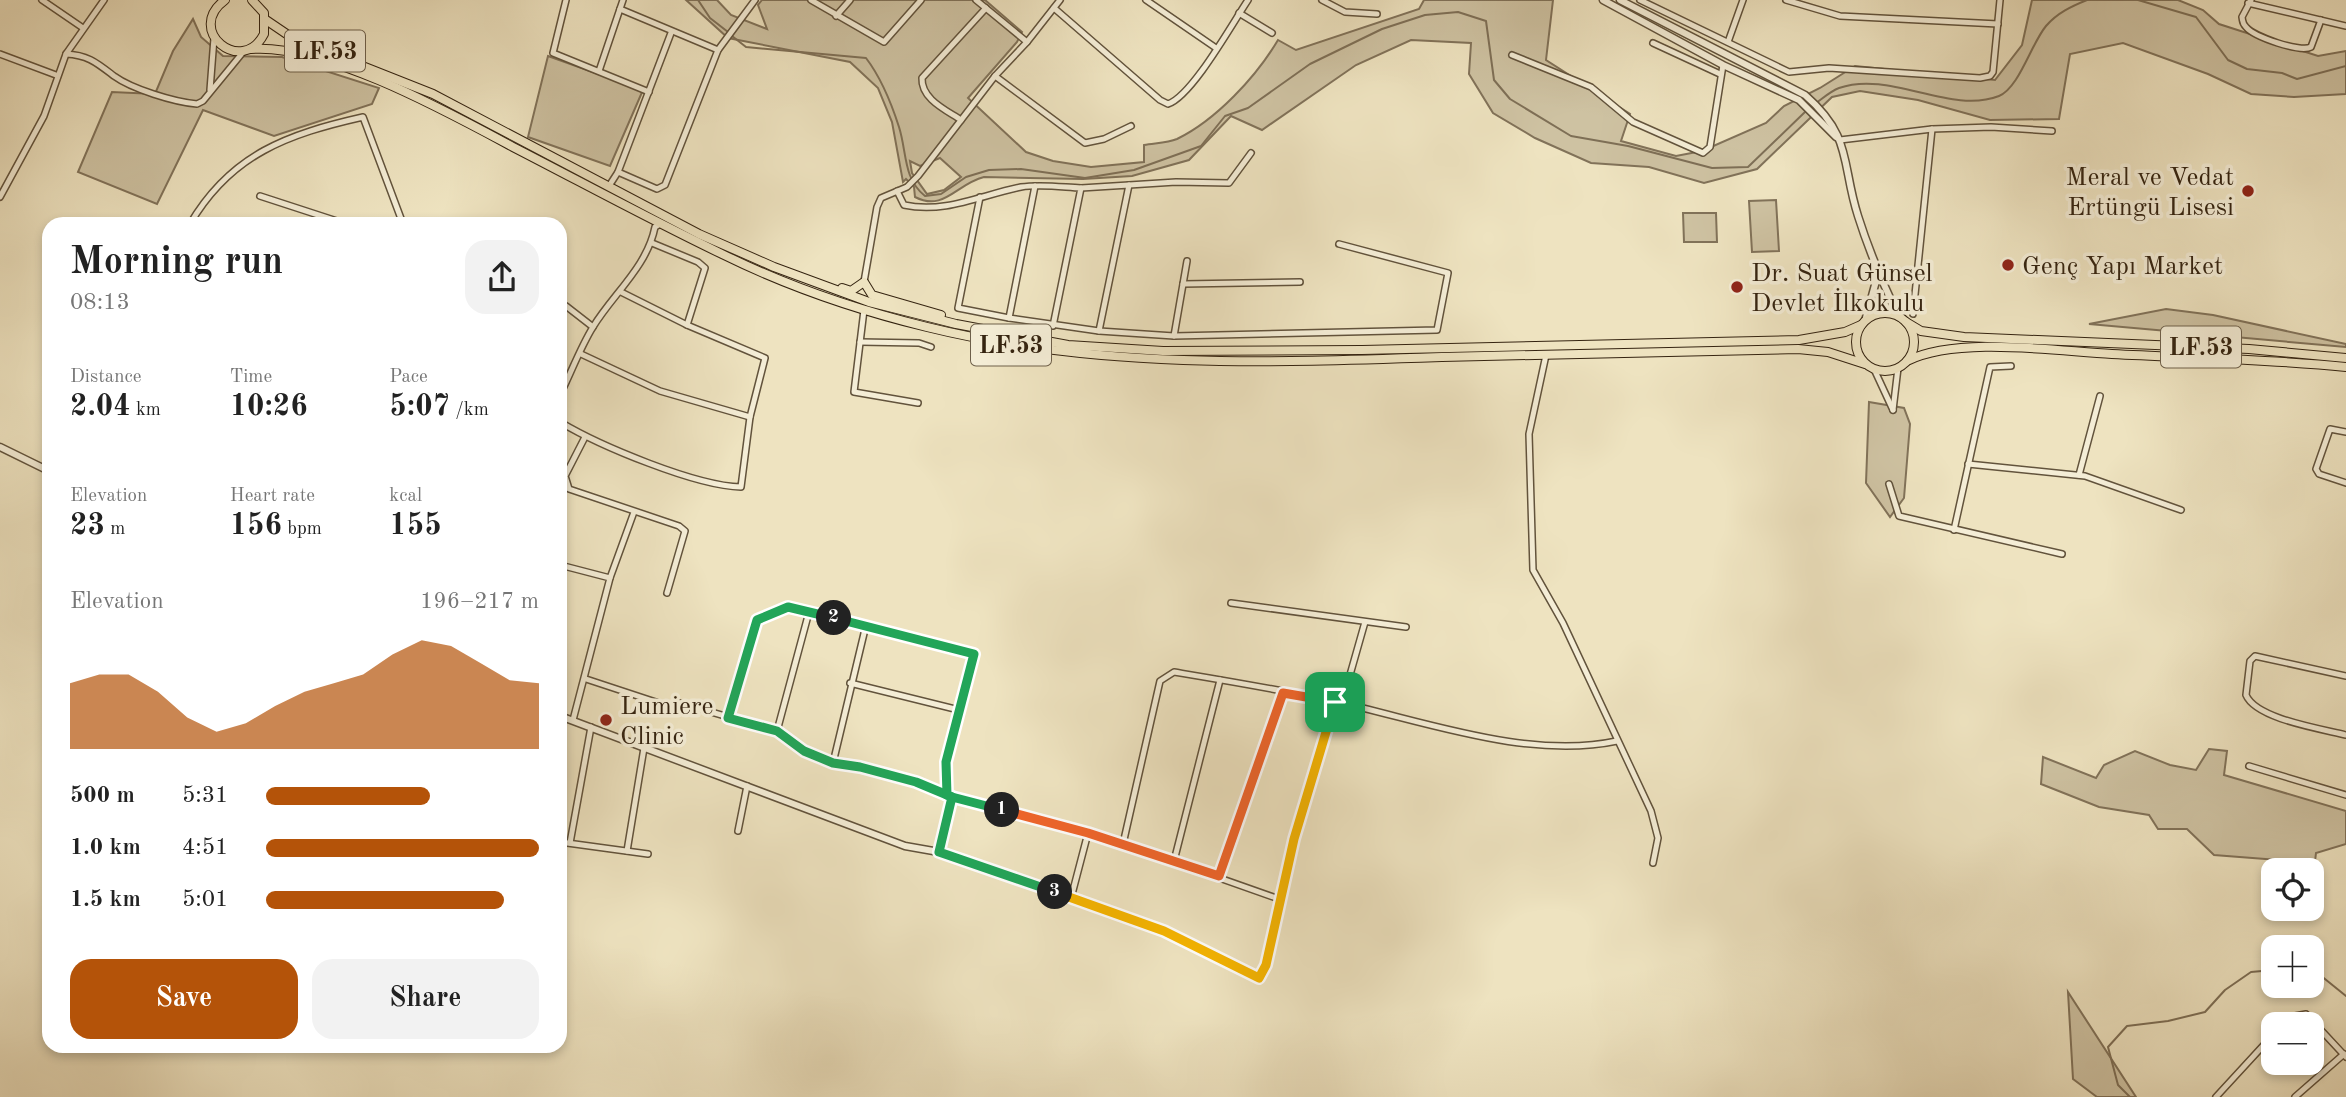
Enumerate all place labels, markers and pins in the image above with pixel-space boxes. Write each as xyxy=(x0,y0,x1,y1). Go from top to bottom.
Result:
place label: Meral ve Vedat Ertüngü Lisesi xyxy=(2066,165,2234,221)
marker: Meral ve Vedat Ertüngü Lisesi xyxy=(2240,183,2256,199)
place label: Genç Yapı Market xyxy=(2022,254,2223,280)
marker: Genç Yapı Market xyxy=(2000,257,2016,273)
place label: Dr. Suat Günsel Devlet İlkokulu xyxy=(1751,261,1933,317)
marker: Dr. Suat Günsel Devlet İlkokulu xyxy=(1729,279,1745,295)
pin: 2 xyxy=(816,600,852,636)
pin xyxy=(1305,672,1365,732)
place label: Lumiere Clinic xyxy=(620,694,714,750)
marker: Lumiere Clinic xyxy=(598,712,614,728)
pin: 1 xyxy=(984,792,1020,828)
pin: 3 xyxy=(1038,874,1072,910)

